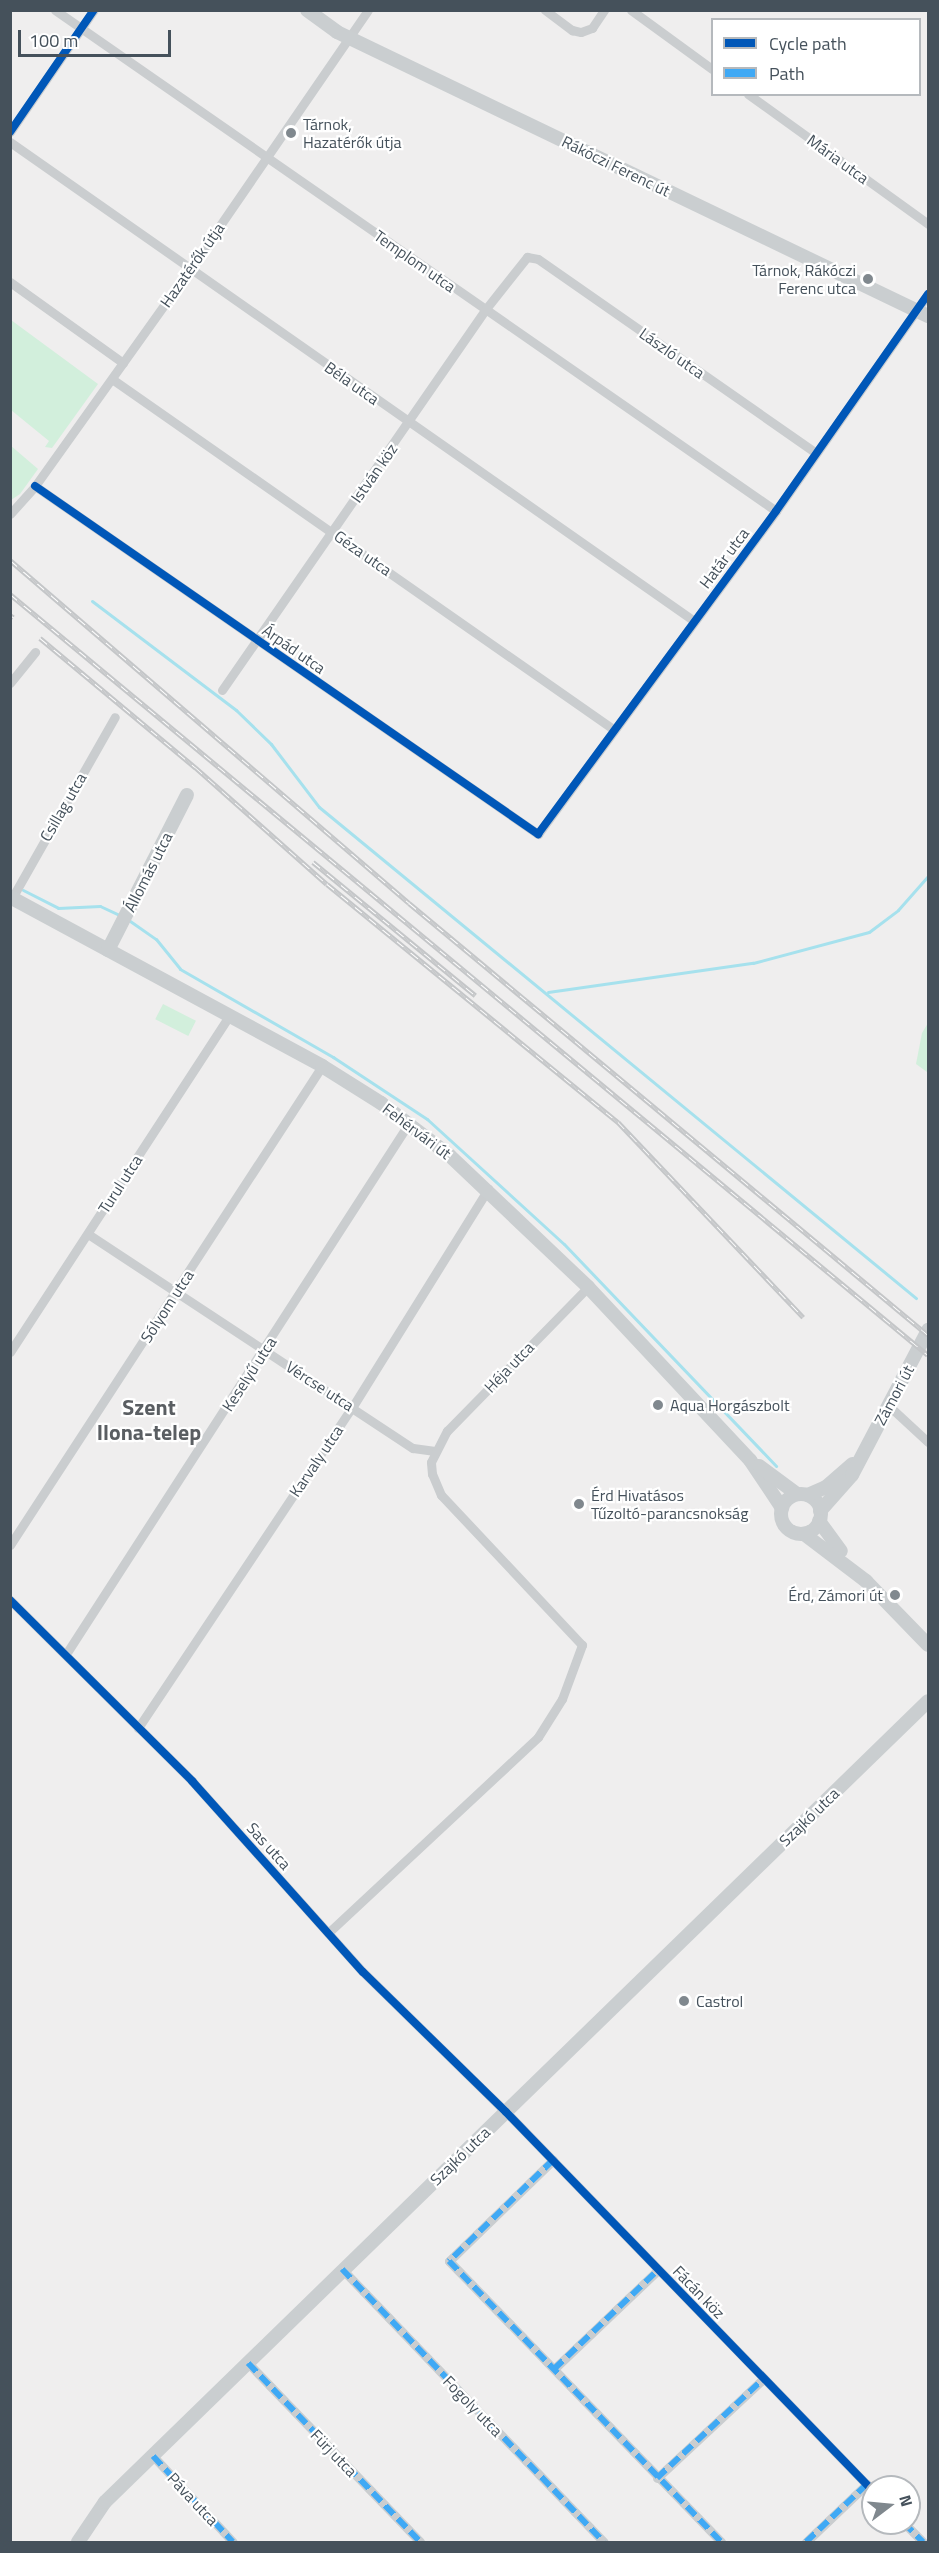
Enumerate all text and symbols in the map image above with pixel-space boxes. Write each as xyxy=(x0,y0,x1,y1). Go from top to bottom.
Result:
scale bar xyxy=(21,18,174,56)
legend xyxy=(711,18,921,96)
text: 100 m xyxy=(29,27,78,54)
text: Cycle path xyxy=(769,30,847,57)
text: Path xyxy=(769,60,805,87)
place label: Tárnok, Hazatérők útja xyxy=(303,114,401,152)
marker: Tárnok, Hazatérők útja xyxy=(284,126,298,140)
street label: Mária utca xyxy=(804,130,872,188)
street label: Rákóczi Ferenc út xyxy=(559,132,673,200)
street label: Hazatérők útja xyxy=(156,219,228,311)
street label: Templom utca xyxy=(371,226,459,296)
place label: Tárnok, Rákóczi Ferenc utca xyxy=(752,260,856,298)
marker: Tárnok, Rákóczi Ferenc utca xyxy=(861,272,875,286)
street label: László utca xyxy=(636,324,708,382)
street label: Béla utca xyxy=(321,357,383,409)
street label: István köz xyxy=(347,440,401,506)
street label: Határ utca xyxy=(695,524,753,592)
street label: Géza utca xyxy=(331,526,395,580)
street label: Árpád utca xyxy=(259,620,329,678)
street label: Csillag utca xyxy=(36,769,90,845)
street label: Állomás utca xyxy=(120,829,176,915)
street label: Fehérvári út xyxy=(379,1099,455,1163)
street label: Turul utca xyxy=(94,1151,146,1217)
street label: Sólyom utca xyxy=(136,1266,198,1346)
street label: Keselyű utca xyxy=(218,1333,280,1415)
street label: Héja utca xyxy=(480,1338,538,1396)
street label: Vércse utca xyxy=(282,1357,358,1415)
street label: Zámori út xyxy=(870,1362,918,1428)
district label: Szent Ilona-telep xyxy=(97,1394,201,1446)
place label: Aqua Horgászbolt xyxy=(670,1395,790,1415)
marker: Aqua Horgászbolt xyxy=(651,1398,665,1412)
street label: Karvaly utca xyxy=(285,1422,347,1500)
place label: Érd Hivatásos Tűzoltó-parancsnokság xyxy=(591,1485,748,1523)
marker: Érd Hivatásos Tűzoltó-parancsnokság xyxy=(572,1497,586,1511)
place label: Érd, Zámori út xyxy=(788,1585,883,1605)
marker: Érd, Zámori út xyxy=(888,1588,902,1602)
street label: Szajkó utca xyxy=(775,1784,843,1850)
street label: Sas utca xyxy=(243,1818,295,1874)
place label: Castrol xyxy=(696,1991,743,2011)
marker: Castrol xyxy=(677,1994,691,2008)
street label: Szajkó utca xyxy=(426,2123,494,2189)
street label: Fácán köz xyxy=(669,2262,729,2322)
street label: Fogoly utca xyxy=(439,2372,507,2440)
street label: Fürj utca xyxy=(307,2425,361,2481)
street label: Páva utca xyxy=(164,2468,222,2530)
north arrow xyxy=(861,2475,921,2535)
text: N xyxy=(893,2492,919,2509)

